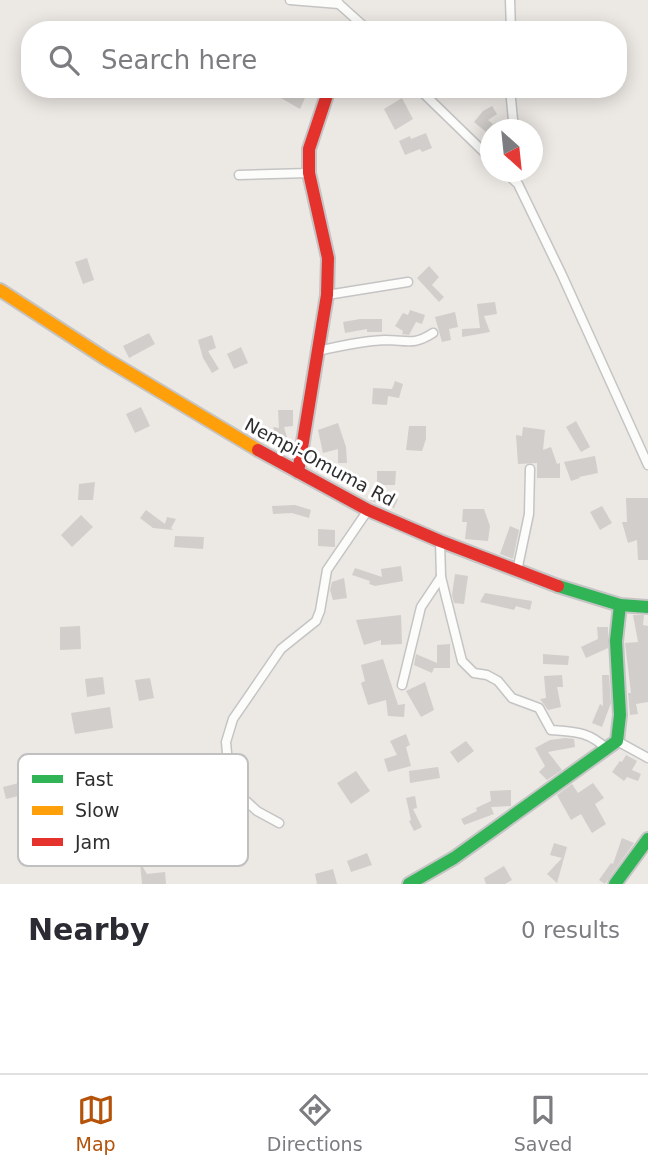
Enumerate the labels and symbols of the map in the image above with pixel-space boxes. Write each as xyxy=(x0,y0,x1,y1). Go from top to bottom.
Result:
north arrow xyxy=(480,119,543,182)
street label: Nempi-Omuma Rd xyxy=(241,414,399,510)
legend xyxy=(18,754,248,866)
text: Fast xyxy=(75,768,113,790)
text: Slow xyxy=(75,799,120,821)
text: Jam xyxy=(74,831,111,853)

